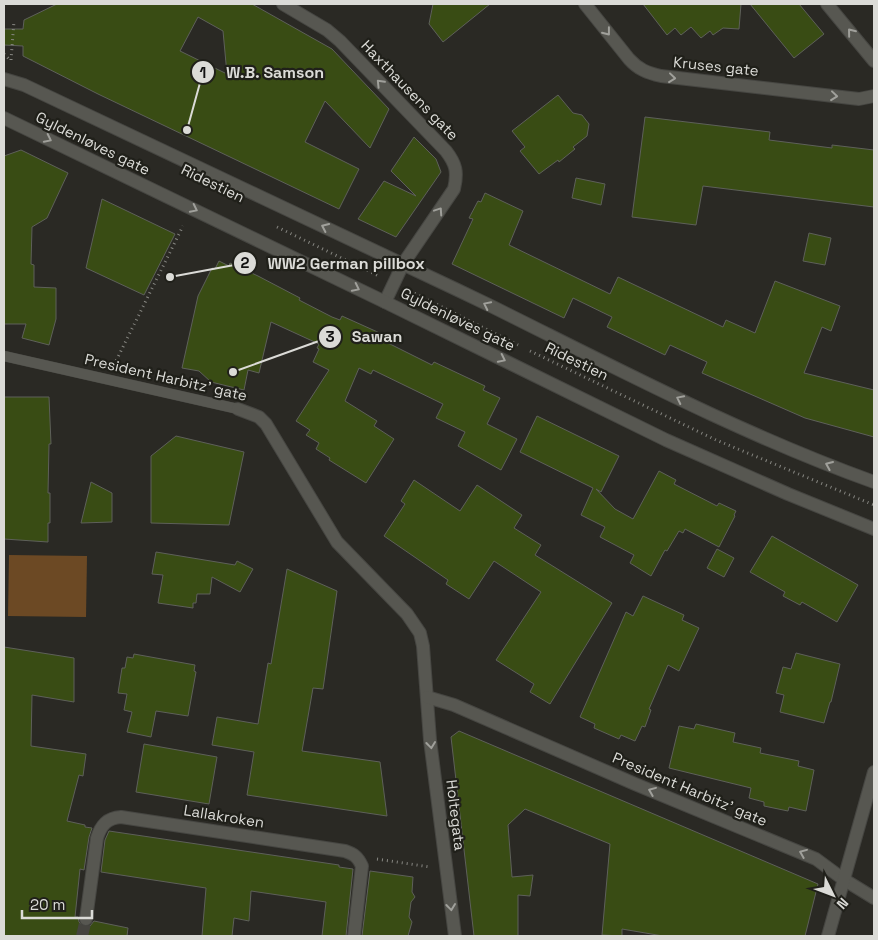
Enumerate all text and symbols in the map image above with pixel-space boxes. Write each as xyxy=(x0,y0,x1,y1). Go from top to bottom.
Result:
one-way arrow xyxy=(601,26,610,35)
one-way arrow xyxy=(847,29,856,38)
street label: Haxthausens gate xyxy=(357,36,463,144)
street label: Kruses gate xyxy=(672,52,760,80)
callout: W.B. Samson xyxy=(191,57,334,88)
text: W.B. Samson xyxy=(226,62,324,83)
text: 1 xyxy=(200,63,206,82)
one-way arrow xyxy=(668,72,676,83)
one-way arrow xyxy=(377,79,386,88)
one-way arrow xyxy=(830,90,838,101)
street label: Gyldenløves gate xyxy=(33,107,153,179)
one-way arrow xyxy=(43,133,52,143)
street label: Ridestien xyxy=(178,160,248,206)
one-way arrow xyxy=(189,203,198,213)
one-way arrow xyxy=(433,207,442,216)
one-way arrow xyxy=(321,223,330,233)
callout: WW2 German pillbox xyxy=(232,248,434,279)
text: 2 xyxy=(241,253,250,272)
text: WW2 German pillbox xyxy=(267,253,425,274)
one-way arrow xyxy=(351,281,360,292)
street label: Gyldenløves gate xyxy=(398,283,518,355)
one-way arrow xyxy=(483,301,492,311)
callout: Sawan xyxy=(317,321,413,352)
text: Sawan xyxy=(352,326,402,347)
text: 3 xyxy=(325,327,335,346)
street label: Ridestien xyxy=(542,338,612,384)
street label: President Harbitz’ gate xyxy=(83,349,249,405)
one-way arrow xyxy=(497,353,506,363)
one-way arrow xyxy=(676,394,685,405)
one-way arrow xyxy=(825,461,834,471)
one-way arrow xyxy=(425,742,436,750)
street label: President Harbitz’ gate xyxy=(610,748,770,830)
street label: Holtegata xyxy=(442,778,470,852)
one-way arrow xyxy=(648,787,657,797)
street label: Lallakroken xyxy=(182,800,266,832)
one-way arrow xyxy=(799,849,807,859)
north arrow xyxy=(808,870,858,920)
scale bar xyxy=(22,888,92,920)
text: N xyxy=(833,894,852,913)
text: 20 m xyxy=(30,895,65,914)
one-way arrow xyxy=(445,903,456,911)

